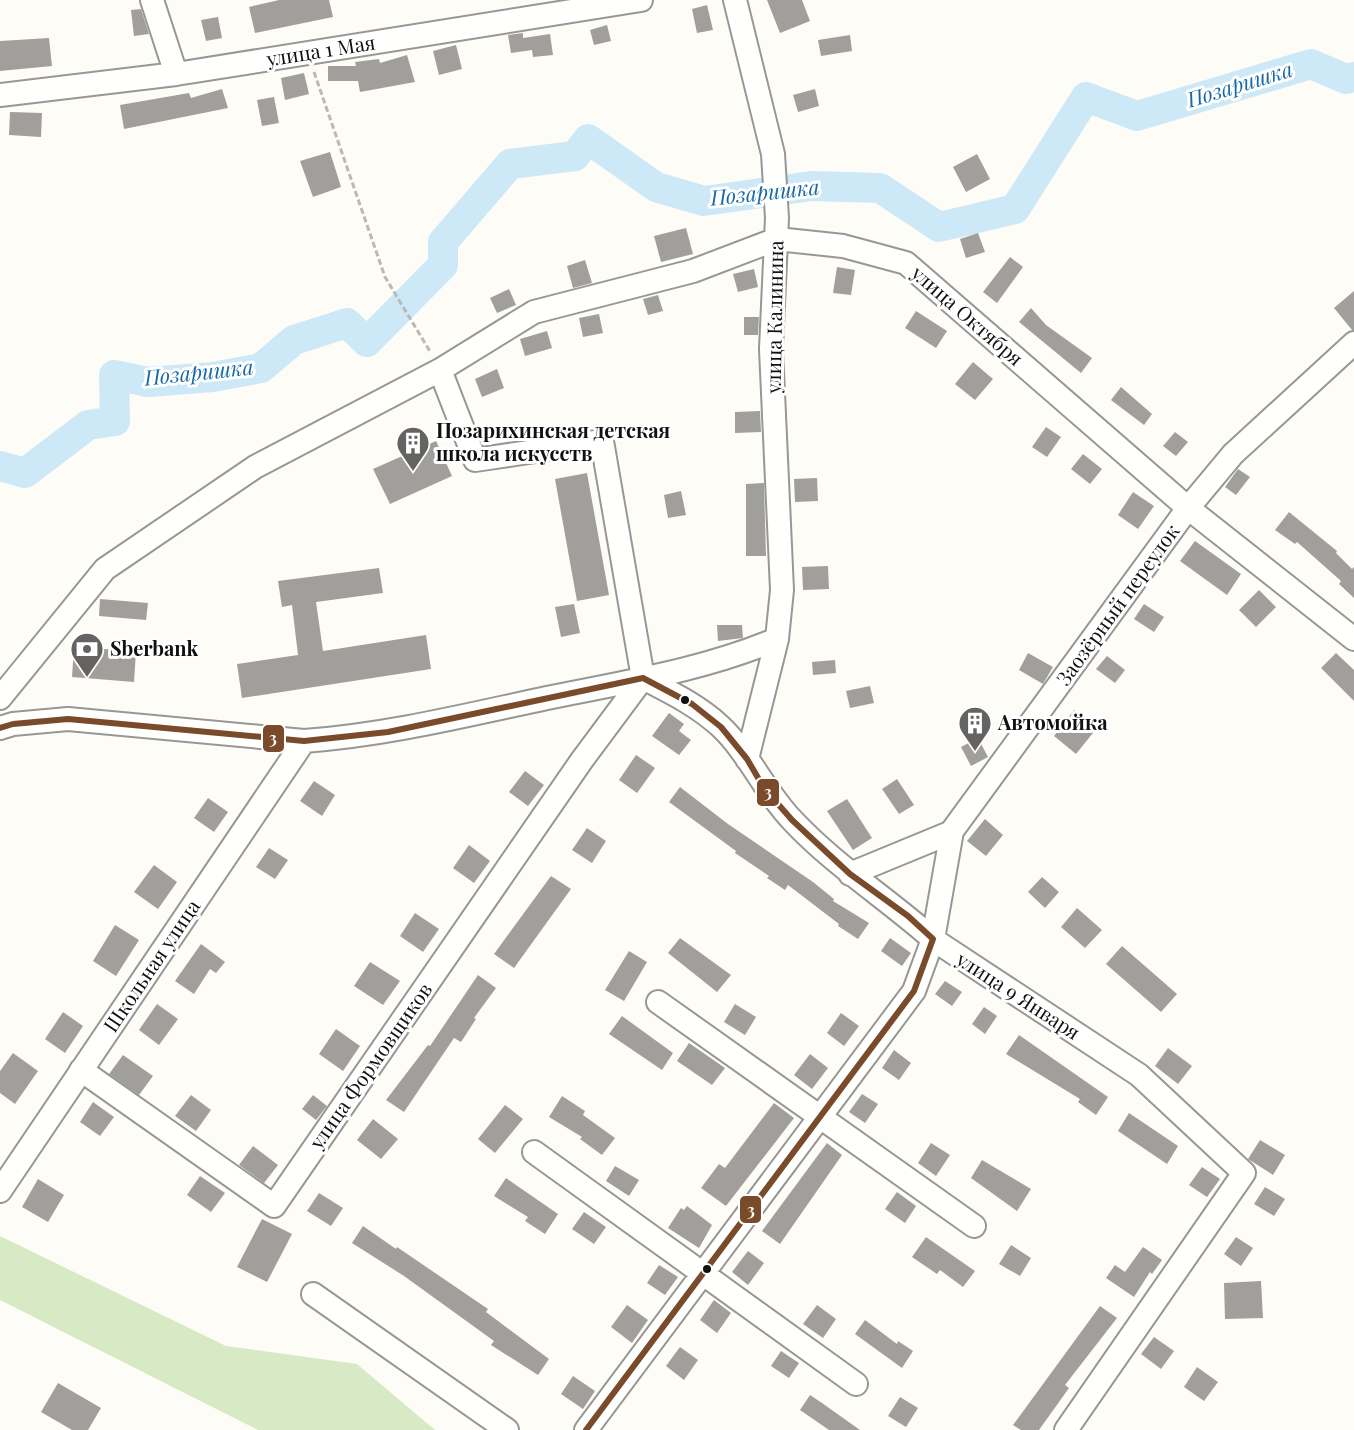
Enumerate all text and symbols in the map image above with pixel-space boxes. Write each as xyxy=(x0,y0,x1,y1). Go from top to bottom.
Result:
street label: улица 1 Мая xyxy=(264,28,377,72)
water label: Позаришка xyxy=(1182,54,1296,113)
water label: Позаришка xyxy=(708,171,821,211)
street label: улица Калинина xyxy=(759,240,788,395)
street label: улица Октября xyxy=(906,258,1030,371)
water label: Позаришка xyxy=(142,351,255,391)
place label: Позарихинская детская школа искусств xyxy=(436,416,671,466)
building icon: Позарихинская детская школа искусств xyxy=(395,425,431,472)
street label: Заозёрный переулок xyxy=(1049,518,1185,690)
bank icon: Sberbank xyxy=(69,631,105,678)
place label: Sberbank xyxy=(110,634,199,661)
unlabelled marker xyxy=(679,694,691,706)
building icon: Автомойка xyxy=(957,705,993,752)
place label: Автомойка xyxy=(997,708,1108,735)
line badge: 3 xyxy=(262,724,285,753)
text: 3 xyxy=(269,727,277,748)
line badge: 3 xyxy=(756,778,780,807)
text: 3 xyxy=(764,781,772,802)
street label: Школьная улица xyxy=(96,894,205,1037)
street label: улица 9 Января xyxy=(951,944,1086,1045)
street label: улица Формовщиков xyxy=(302,977,437,1154)
line badge: 3 xyxy=(739,1195,762,1224)
text: 3 xyxy=(747,1199,755,1220)
unlabelled marker xyxy=(701,1263,713,1275)

